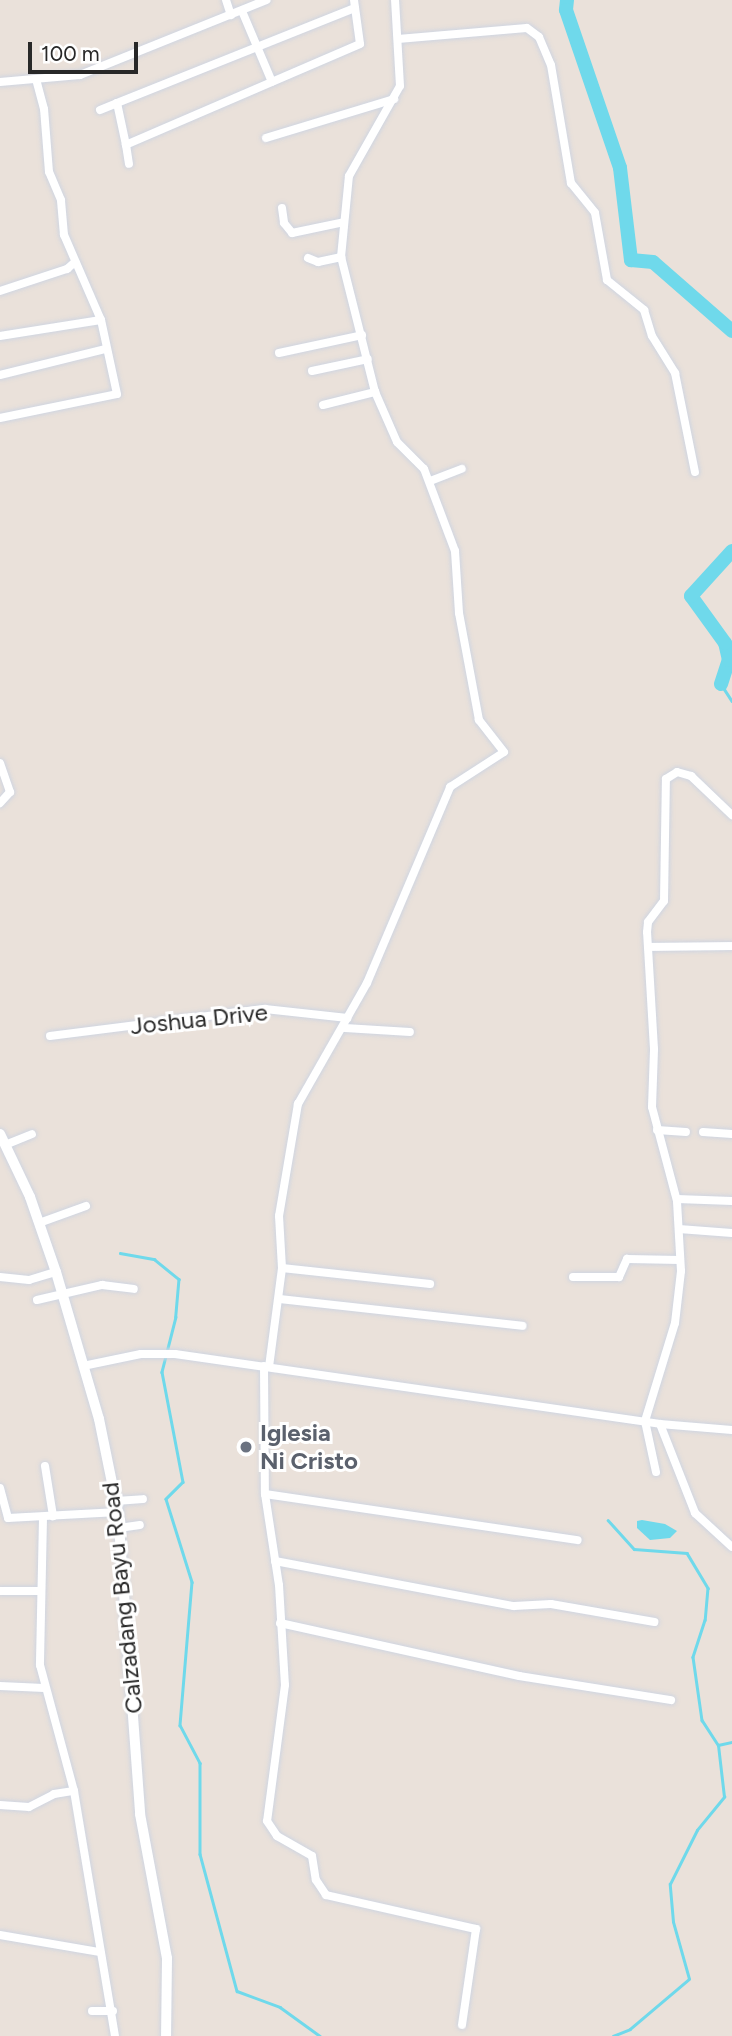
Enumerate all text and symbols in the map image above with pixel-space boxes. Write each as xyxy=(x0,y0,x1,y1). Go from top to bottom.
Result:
scale bar xyxy=(32,28,142,72)
text: 100 m xyxy=(41,41,100,66)
street label: Joshua Drive xyxy=(129,997,269,1041)
place label: Iglesia Ni Cristo xyxy=(260,1419,358,1475)
marker: Iglesia Ni Cristo xyxy=(238,1439,254,1455)
street label: Calzadang Bayu Road xyxy=(96,1481,148,1715)

